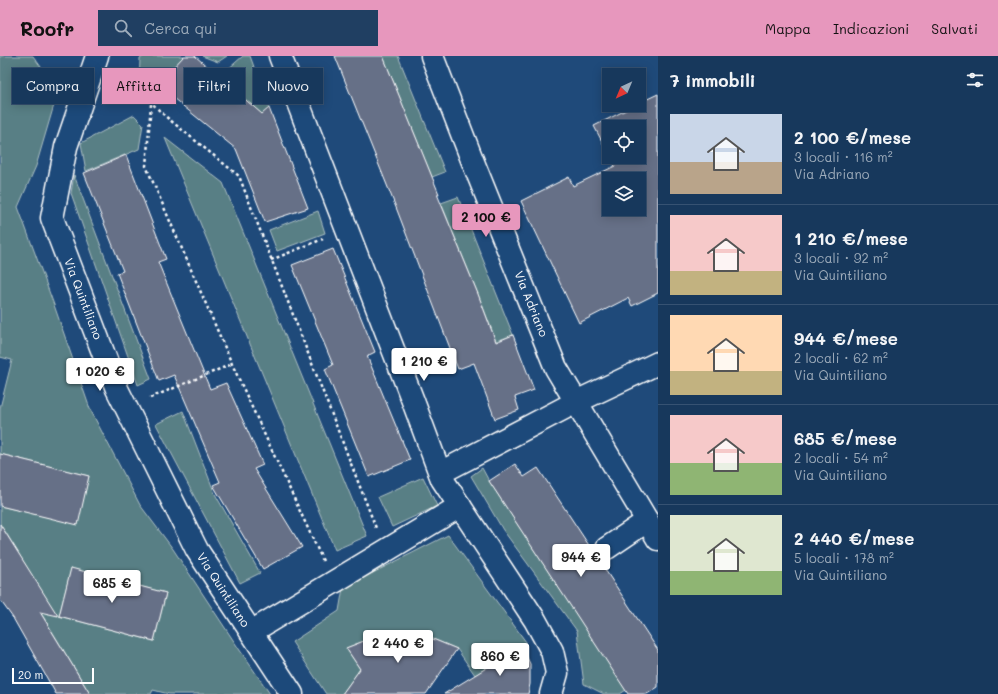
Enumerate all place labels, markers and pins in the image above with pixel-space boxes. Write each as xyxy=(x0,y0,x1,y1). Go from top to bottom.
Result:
pin: 2 100 € xyxy=(449,204,523,238)
pin: 1 210 € xyxy=(387,348,461,382)
pin: 1 020 € xyxy=(63,358,137,392)
pin: 944 € xyxy=(553,544,609,578)
pin: 685 € xyxy=(84,570,140,604)
pin: 2 440 € xyxy=(361,630,435,664)
pin: 860 € xyxy=(472,643,528,677)

